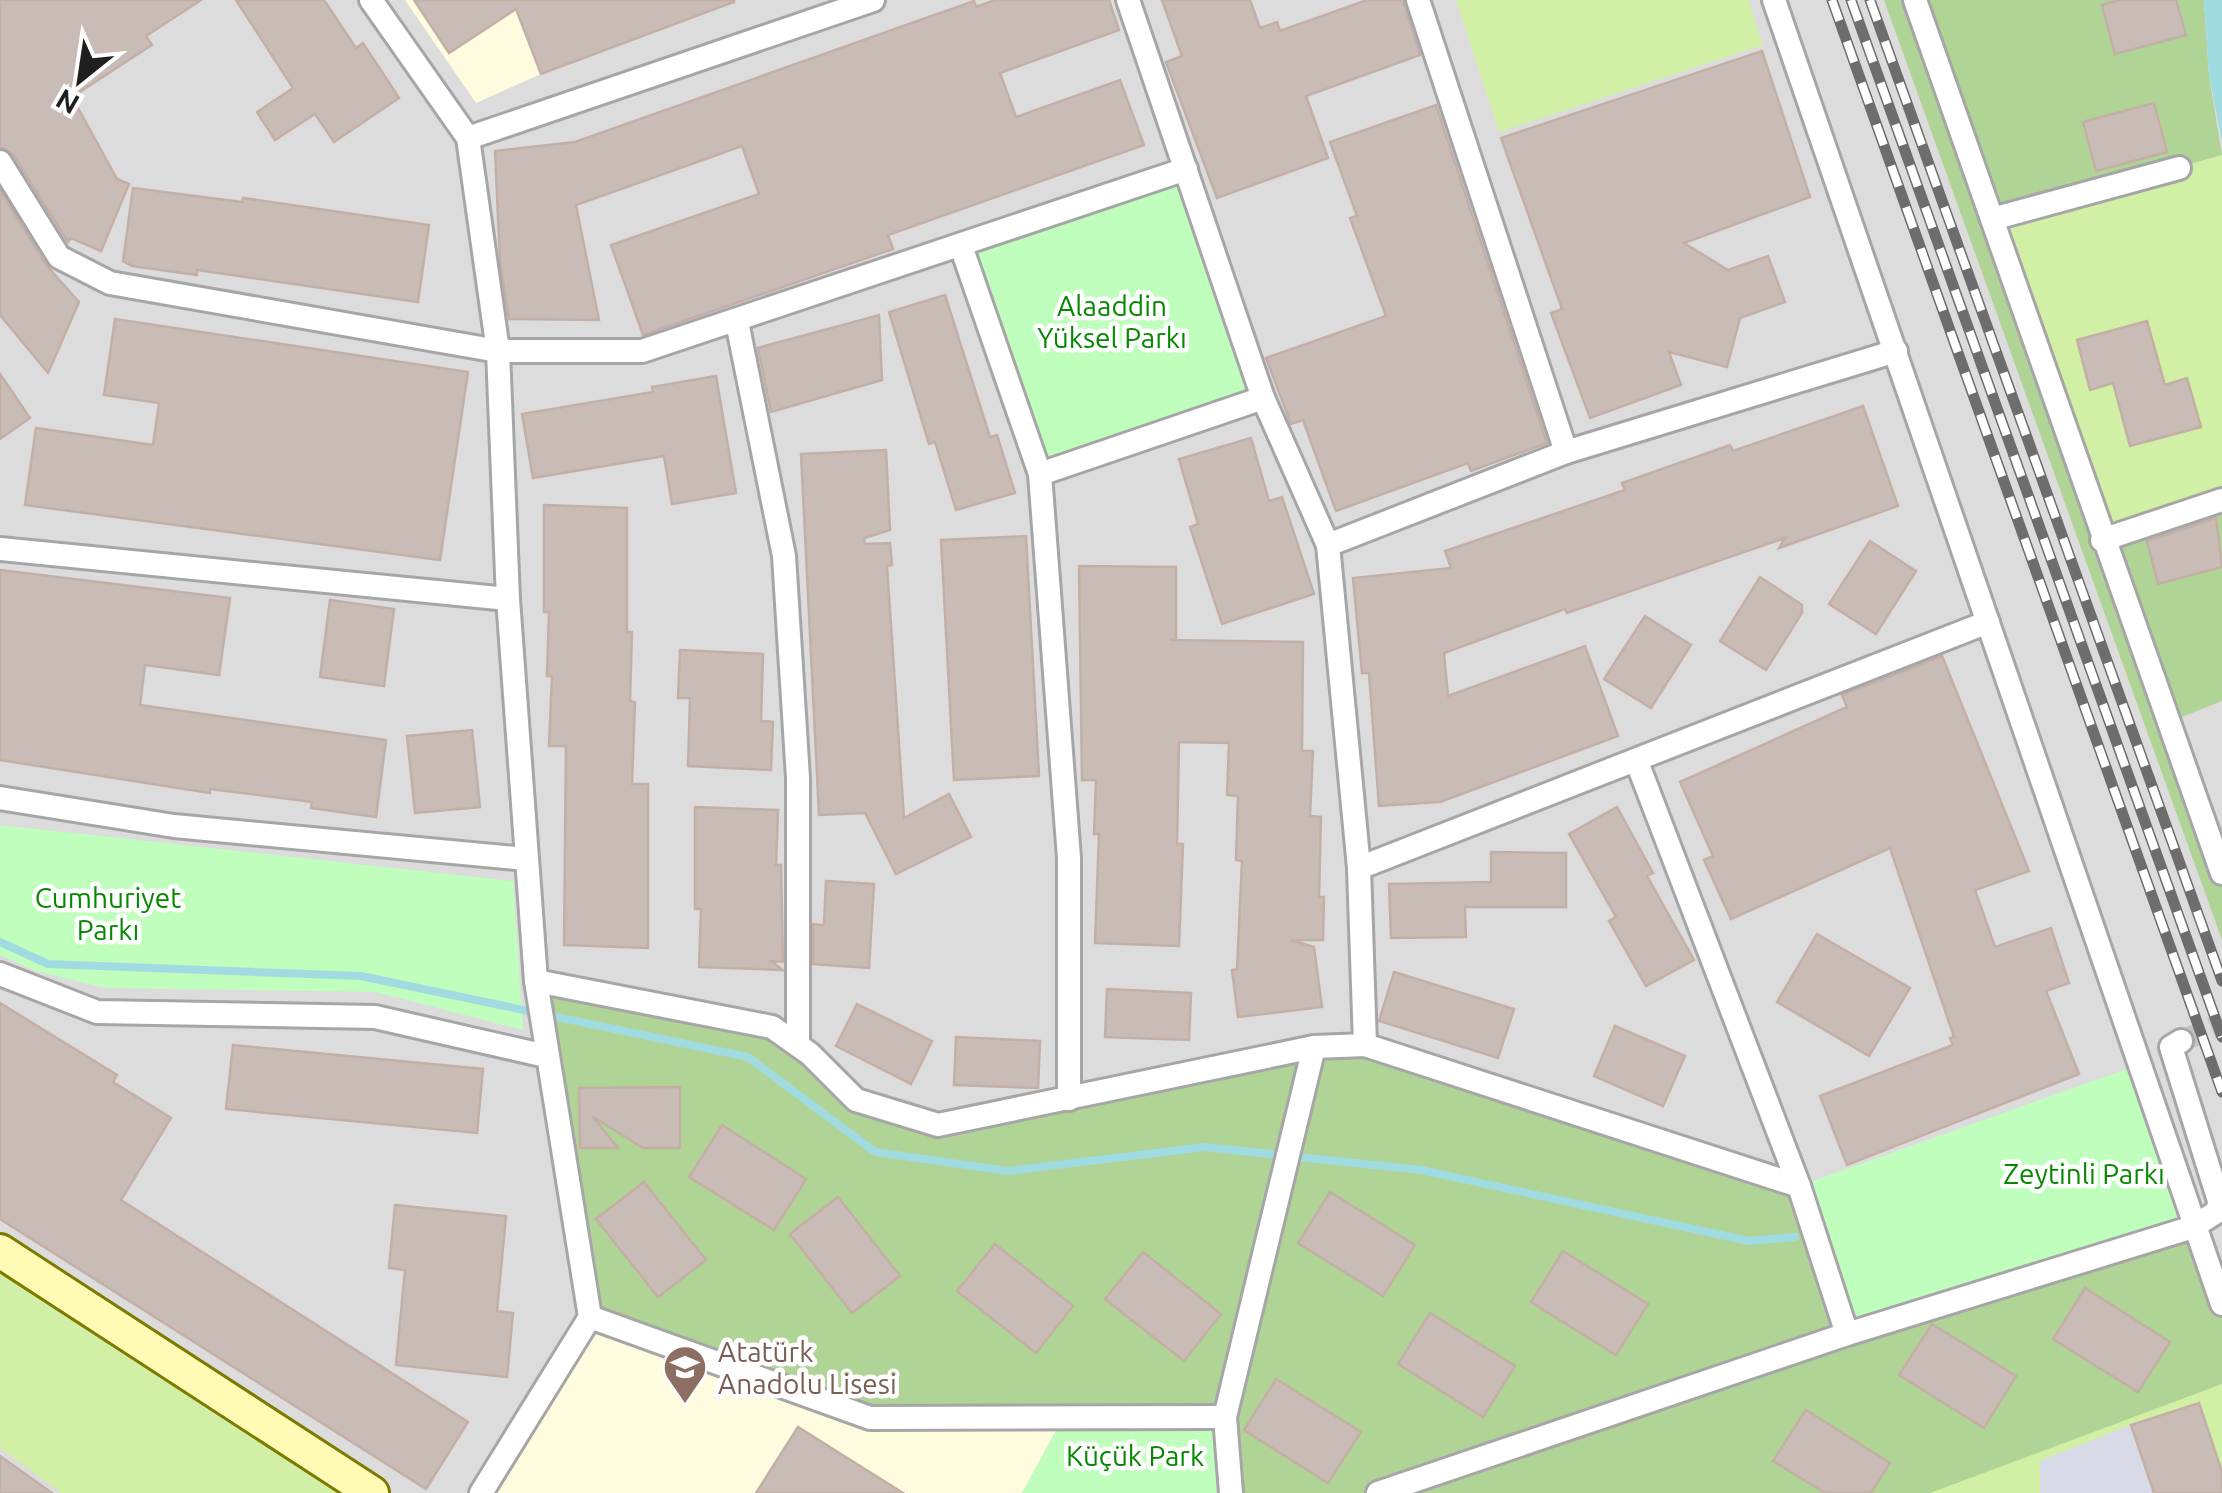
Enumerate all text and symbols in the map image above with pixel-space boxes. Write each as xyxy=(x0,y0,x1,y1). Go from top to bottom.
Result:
north arrow xyxy=(30,30,130,130)
text: N xyxy=(50,83,84,121)
park label: Alaaddin Yüksel Parkı xyxy=(1037,290,1187,353)
park label: Cumhuriyet Parkı xyxy=(35,882,181,945)
park label: Zeytinli Parkı xyxy=(2003,1158,2165,1189)
place label: Atatürk Anadolu Lisesi xyxy=(718,1336,897,1399)
school or university icon: Atatürk Anadolu Lisesi xyxy=(662,1344,708,1405)
park label: Küçük Park xyxy=(1066,1440,1204,1471)

